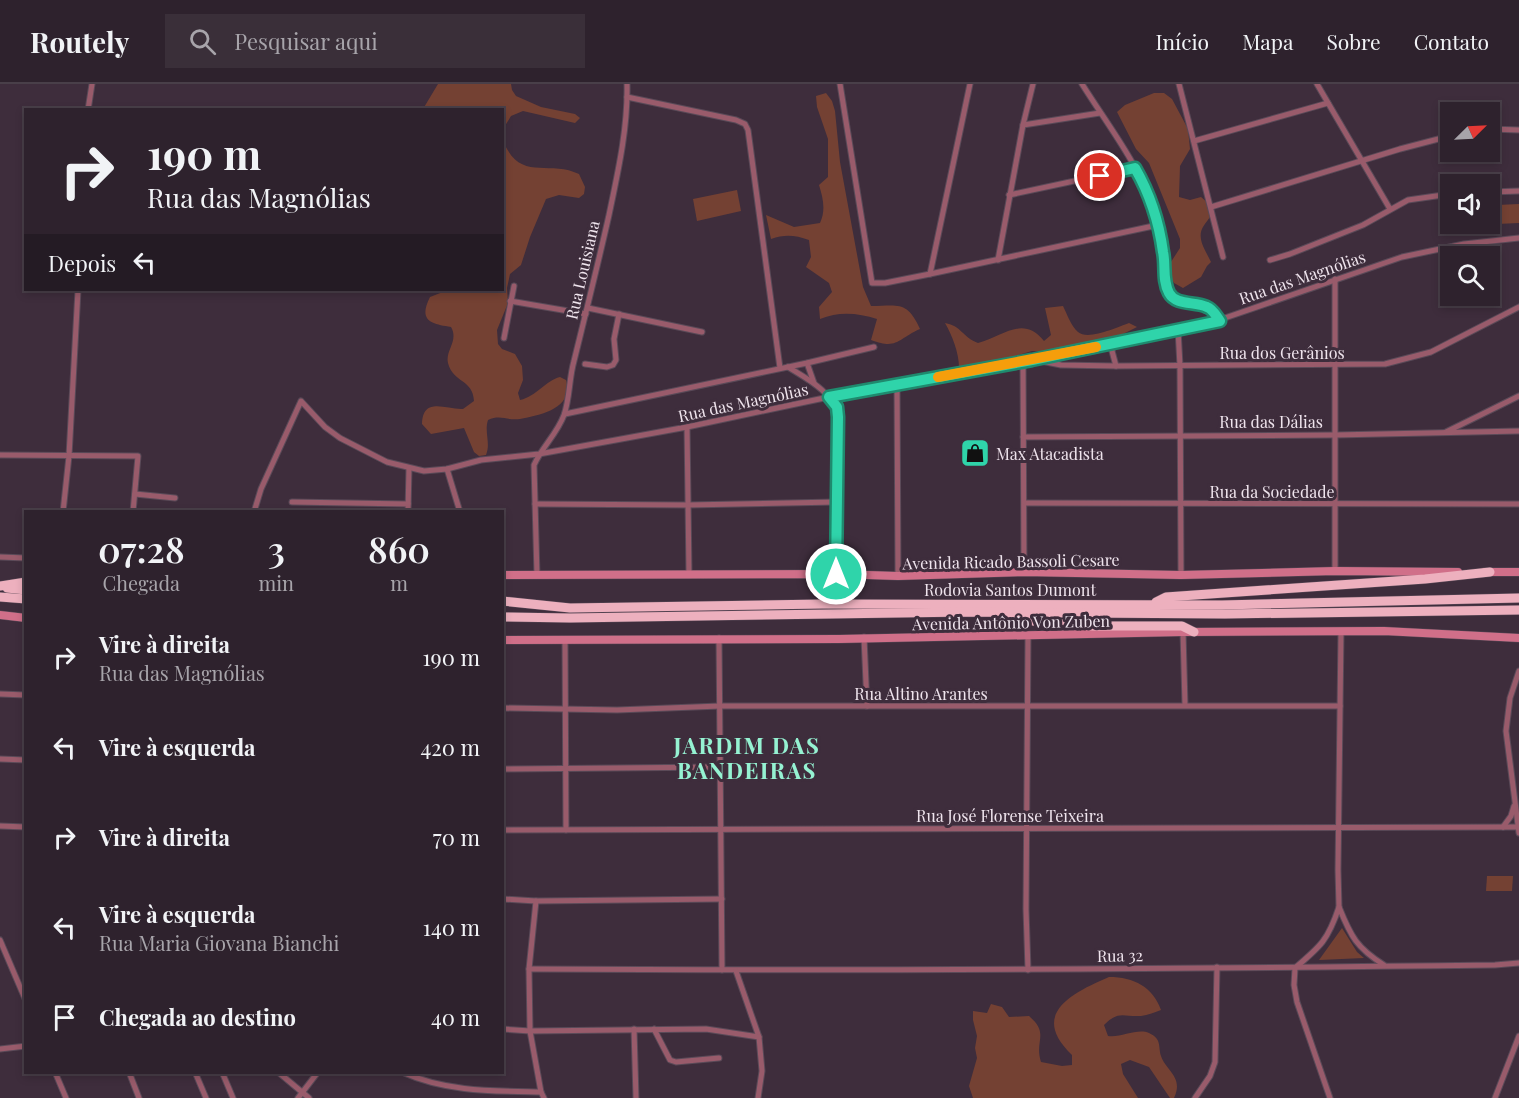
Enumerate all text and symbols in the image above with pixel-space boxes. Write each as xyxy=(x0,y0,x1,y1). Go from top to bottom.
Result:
search box xyxy=(165,14,585,68)
text: Routely xyxy=(30,23,129,60)
icon: search xyxy=(186,25,219,58)
text: Pesquisar aqui xyxy=(234,26,378,56)
text: Início xyxy=(1155,27,1209,55)
text: Mapa xyxy=(1242,27,1293,55)
text: Sobre xyxy=(1326,27,1381,55)
text: Contato xyxy=(1414,27,1489,55)
north arrow xyxy=(1440,102,1500,162)
map controls xyxy=(1440,102,1500,306)
text: 190 m xyxy=(147,125,261,181)
icon: right xyxy=(48,132,126,210)
pin xyxy=(1074,150,1125,201)
icon: arrive xyxy=(1083,159,1116,192)
button: sound xyxy=(1440,174,1500,234)
text: Rua das Magnólias xyxy=(147,179,371,215)
street label: Rua Louisiana xyxy=(560,218,604,322)
street label: Rua das Magnólias xyxy=(1236,245,1368,309)
icon: left xyxy=(128,246,161,279)
button: search xyxy=(1440,246,1500,306)
text: Depois xyxy=(48,248,116,278)
street label: Rua dos Gerânios xyxy=(1219,342,1345,363)
street label: Rua das Magnólias xyxy=(676,378,810,426)
street label: Rua das Dálias xyxy=(1219,411,1323,432)
shop icon: Max Atacadista xyxy=(959,437,991,469)
place label: Max Atacadista xyxy=(996,443,1104,464)
street label: Rua da Sociedade xyxy=(1209,481,1335,502)
text: 07:28 xyxy=(98,524,185,572)
text: 3 xyxy=(268,524,285,572)
text: 860 xyxy=(368,524,430,572)
position arrow xyxy=(804,542,868,606)
street label: Avenida Ricado Bassoli Cesare xyxy=(901,549,1120,573)
text: Chegada xyxy=(102,569,180,596)
text: min xyxy=(259,569,294,596)
text: m xyxy=(390,569,408,596)
street label: Rodovia Santos Dumont xyxy=(924,579,1096,600)
street label: Avenida Antônio Von Zuben xyxy=(911,610,1111,634)
text: Vire à direita xyxy=(99,629,230,659)
icon: right xyxy=(48,641,81,674)
text: 190 m xyxy=(422,642,480,672)
text: Rua das Magnólias xyxy=(99,659,265,686)
street label: Rua Altino Arantes xyxy=(854,683,988,704)
district label: JARDIM DAS BANDEIRAS xyxy=(673,730,820,785)
icon: left xyxy=(48,731,81,764)
text: Vire à esquerda xyxy=(99,732,256,762)
text: 420 m xyxy=(420,732,480,762)
street label: Rua José Florense Teixeira xyxy=(916,805,1104,826)
icon: right xyxy=(48,821,81,854)
text: Vire à direita xyxy=(99,822,230,852)
text: 70 m xyxy=(433,822,480,852)
text: Vire à esquerda xyxy=(99,899,256,929)
icon: left xyxy=(48,911,81,944)
text: 140 m xyxy=(423,912,480,942)
text: Rua Maria Giovana Bianchi xyxy=(99,929,339,956)
street label: Rua 32 xyxy=(1097,944,1143,966)
icon: arrive xyxy=(48,1001,81,1034)
text: Chegada ao destino xyxy=(99,1002,296,1032)
text: 40 m xyxy=(431,1002,480,1032)

